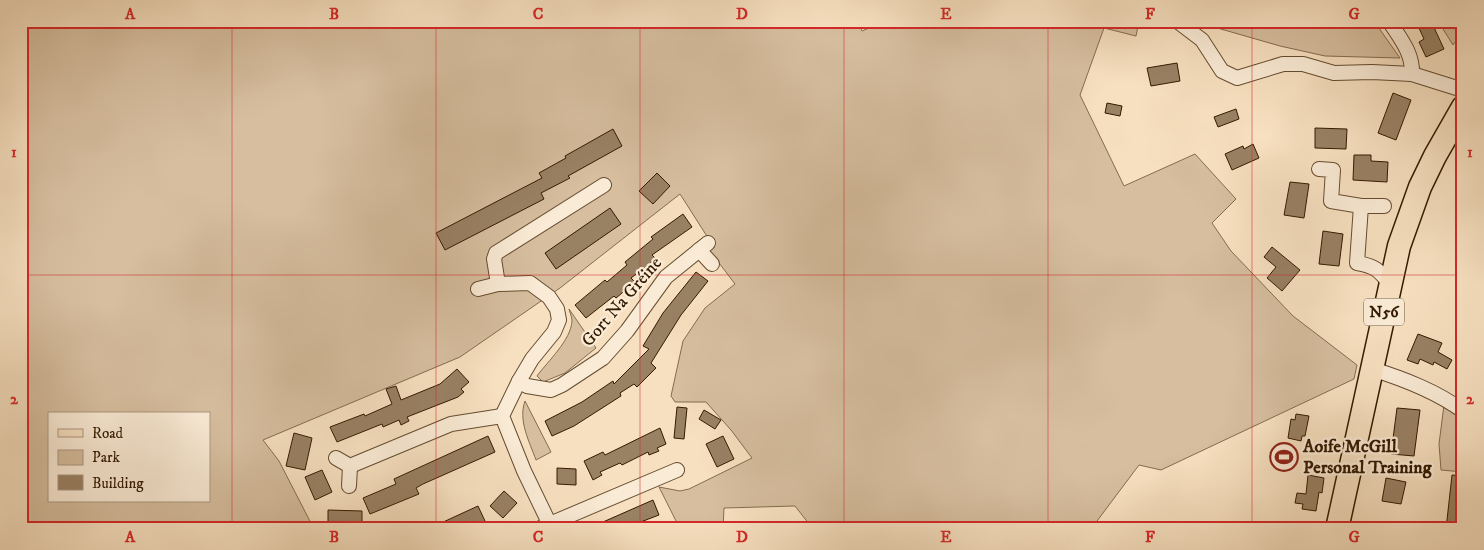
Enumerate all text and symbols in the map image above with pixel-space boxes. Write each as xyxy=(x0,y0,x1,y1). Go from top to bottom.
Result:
text: A xyxy=(124,4,136,24)
text: B xyxy=(329,4,339,24)
text: C xyxy=(533,4,543,24)
text: D xyxy=(736,4,748,24)
text: E xyxy=(940,4,952,24)
text: F xyxy=(1145,4,1155,24)
text: G xyxy=(1348,4,1360,24)
text: 1 xyxy=(11,142,17,162)
text: 1 xyxy=(1467,142,1473,162)
street label: Gort Na Gréine xyxy=(577,253,667,351)
road number: N56 xyxy=(1364,298,1404,326)
text: 2 xyxy=(10,389,19,409)
text: 2 xyxy=(1466,389,1475,409)
legend xyxy=(48,412,210,502)
text: Road xyxy=(92,424,124,443)
place label: Aoife McGill Personal Training xyxy=(1302,436,1433,479)
sports icon: Aoife McGill Personal Training xyxy=(1269,442,1299,472)
text: Park xyxy=(92,448,121,467)
text: Building xyxy=(92,474,144,493)
text: A xyxy=(124,527,136,547)
text: B xyxy=(329,527,339,547)
text: C xyxy=(533,527,543,547)
text: D xyxy=(736,527,748,547)
text: E xyxy=(940,527,952,547)
text: F xyxy=(1145,527,1155,547)
text: G xyxy=(1348,527,1360,547)

